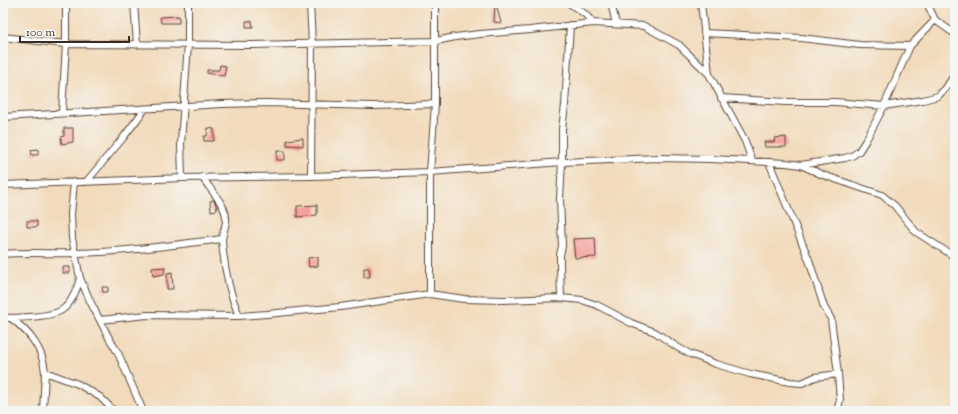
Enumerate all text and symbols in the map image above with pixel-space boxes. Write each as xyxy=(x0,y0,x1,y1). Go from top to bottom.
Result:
scale bar xyxy=(20,18,129,44)
text: 100 m xyxy=(26,24,55,42)

